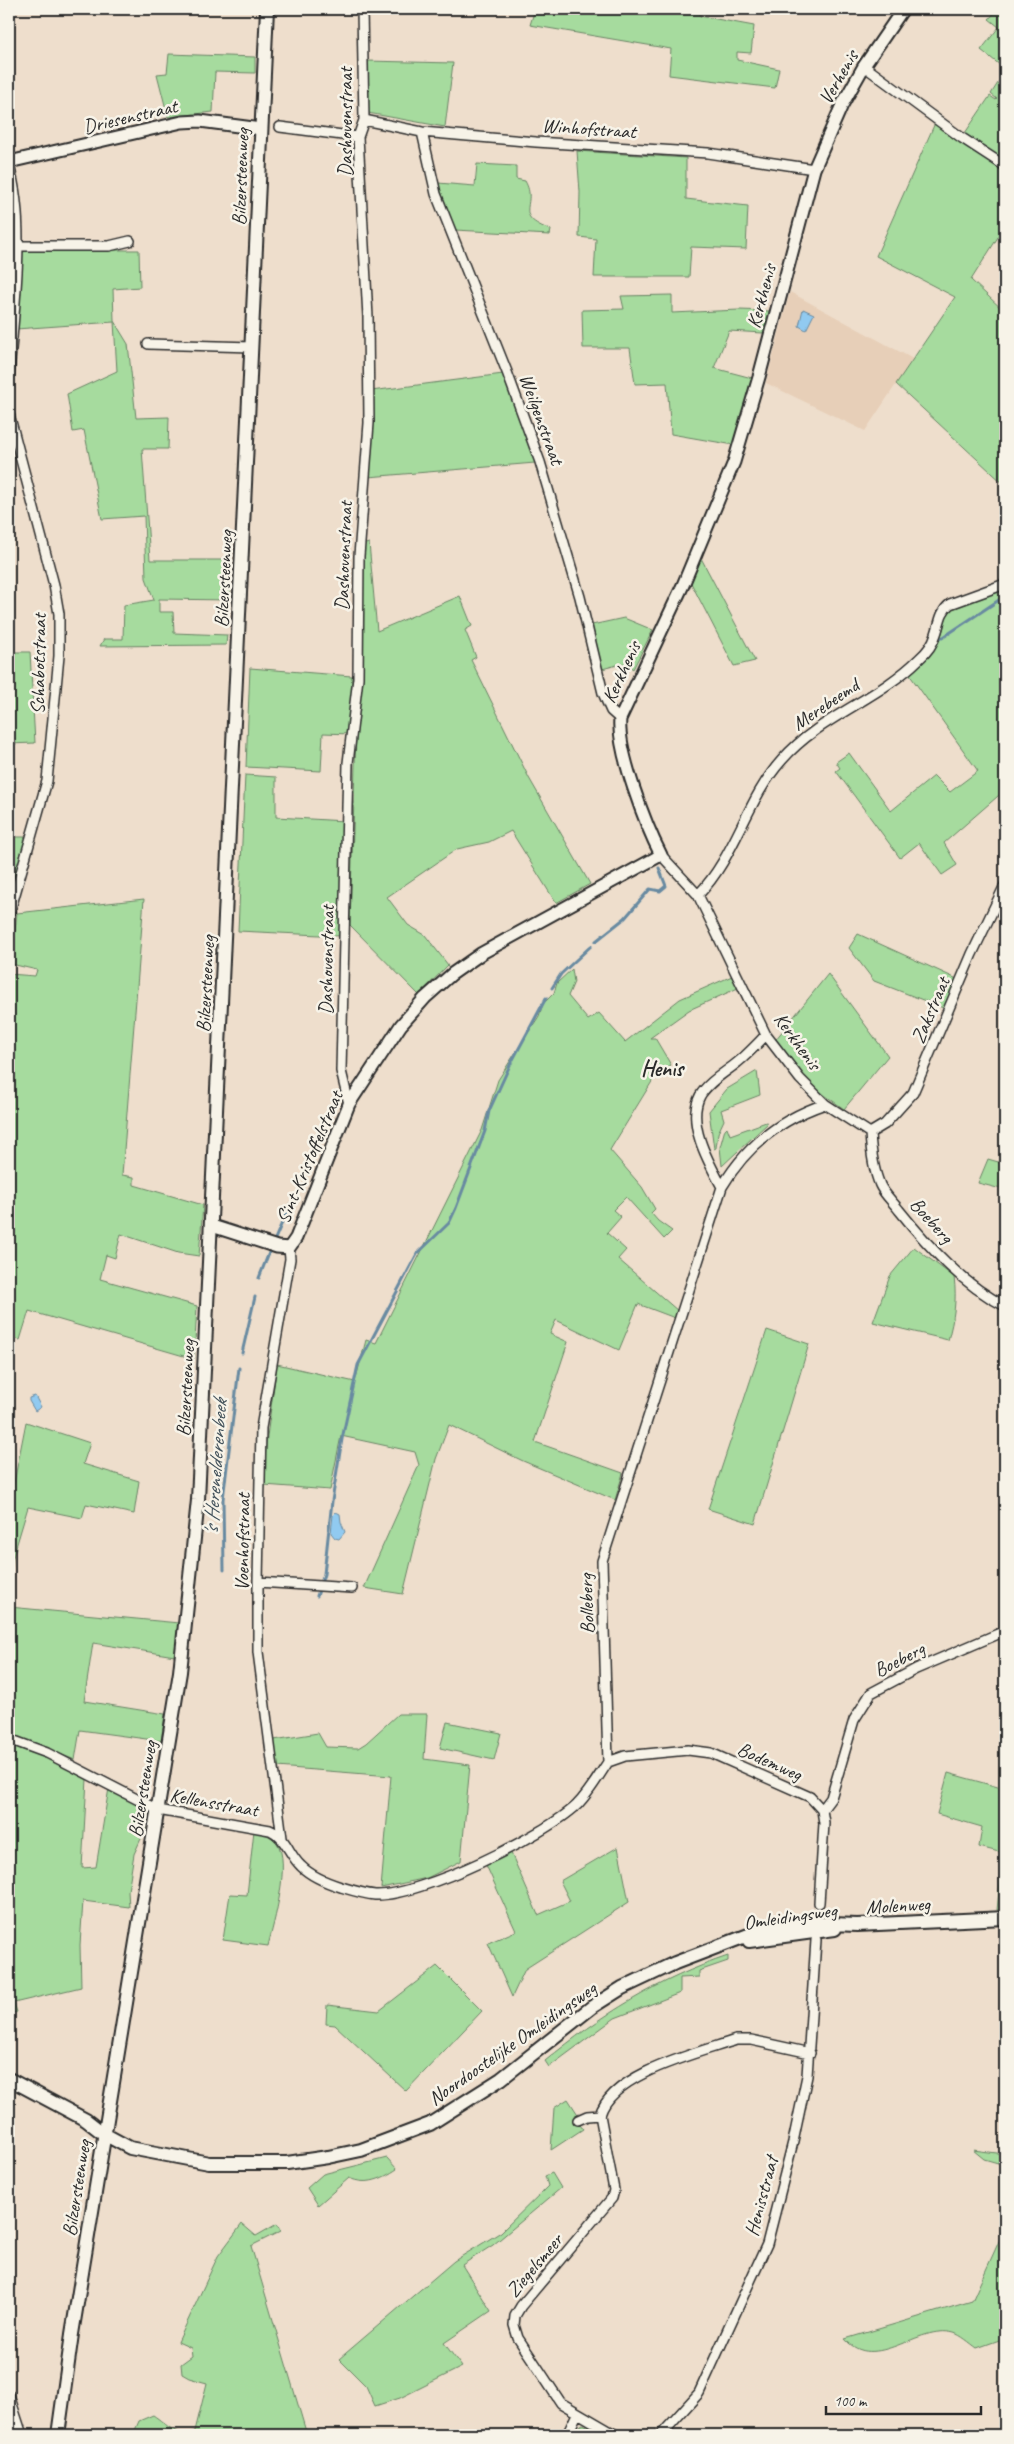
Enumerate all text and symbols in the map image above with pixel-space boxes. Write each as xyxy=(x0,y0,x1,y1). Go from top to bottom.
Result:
street label: Verhenis xyxy=(813,44,865,109)
street label: Dashovenstraat xyxy=(333,65,358,177)
street label: Driesenstraat xyxy=(81,93,182,139)
street label: Winhofstraat xyxy=(541,113,639,144)
street label: Bilzersteenweg xyxy=(226,126,255,226)
street label: Kerkhenis xyxy=(741,259,783,331)
street label: Weilgenstraat xyxy=(514,370,570,470)
street label: Dashovenstraat xyxy=(329,499,358,611)
street label: Bilzersteenweg xyxy=(208,528,239,628)
street label: Schabotstraat xyxy=(25,611,52,715)
street label: Kerkhenis xyxy=(596,635,647,707)
street label: Merebeemd xyxy=(787,671,866,736)
street label: Dashovenstraat xyxy=(313,903,340,1015)
street label: Bilzersteenweg xyxy=(190,933,221,1033)
street label: Zakstraat xyxy=(905,971,956,1047)
street label: Kerkhenis xyxy=(768,1008,828,1077)
district label: Henis xyxy=(641,1055,685,1083)
street label: Sint-Kristoffelstraat xyxy=(270,1085,349,1227)
street label: Boeberg xyxy=(904,1192,960,1250)
street label: Bilzersteenweg xyxy=(170,1337,201,1437)
water label: 's Herenelderenbeek xyxy=(197,1394,233,1537)
street label: Voenhofstraat xyxy=(229,1491,256,1591)
street label: Bolleberg xyxy=(573,1572,600,1635)
street label: Boeberg xyxy=(870,1635,930,1683)
street label: Bodemweg xyxy=(734,1736,807,1787)
street label: Bilzersteenweg xyxy=(123,1737,163,1839)
street label: Kellensstraat xyxy=(168,1782,262,1823)
street label: Molenweg xyxy=(865,1891,932,1920)
street label: Omleidingsweg xyxy=(742,1897,840,1935)
street label: Noordoostelijke Omleidingsweg xyxy=(423,1975,603,2111)
street label: Bilzersteenweg xyxy=(57,2136,97,2238)
street label: Henisstraat xyxy=(739,2150,785,2239)
street label: Ziegelsmeer xyxy=(500,2227,569,2302)
scale bar xyxy=(826,2384,982,2416)
text: 100 m xyxy=(834,2392,868,2411)

